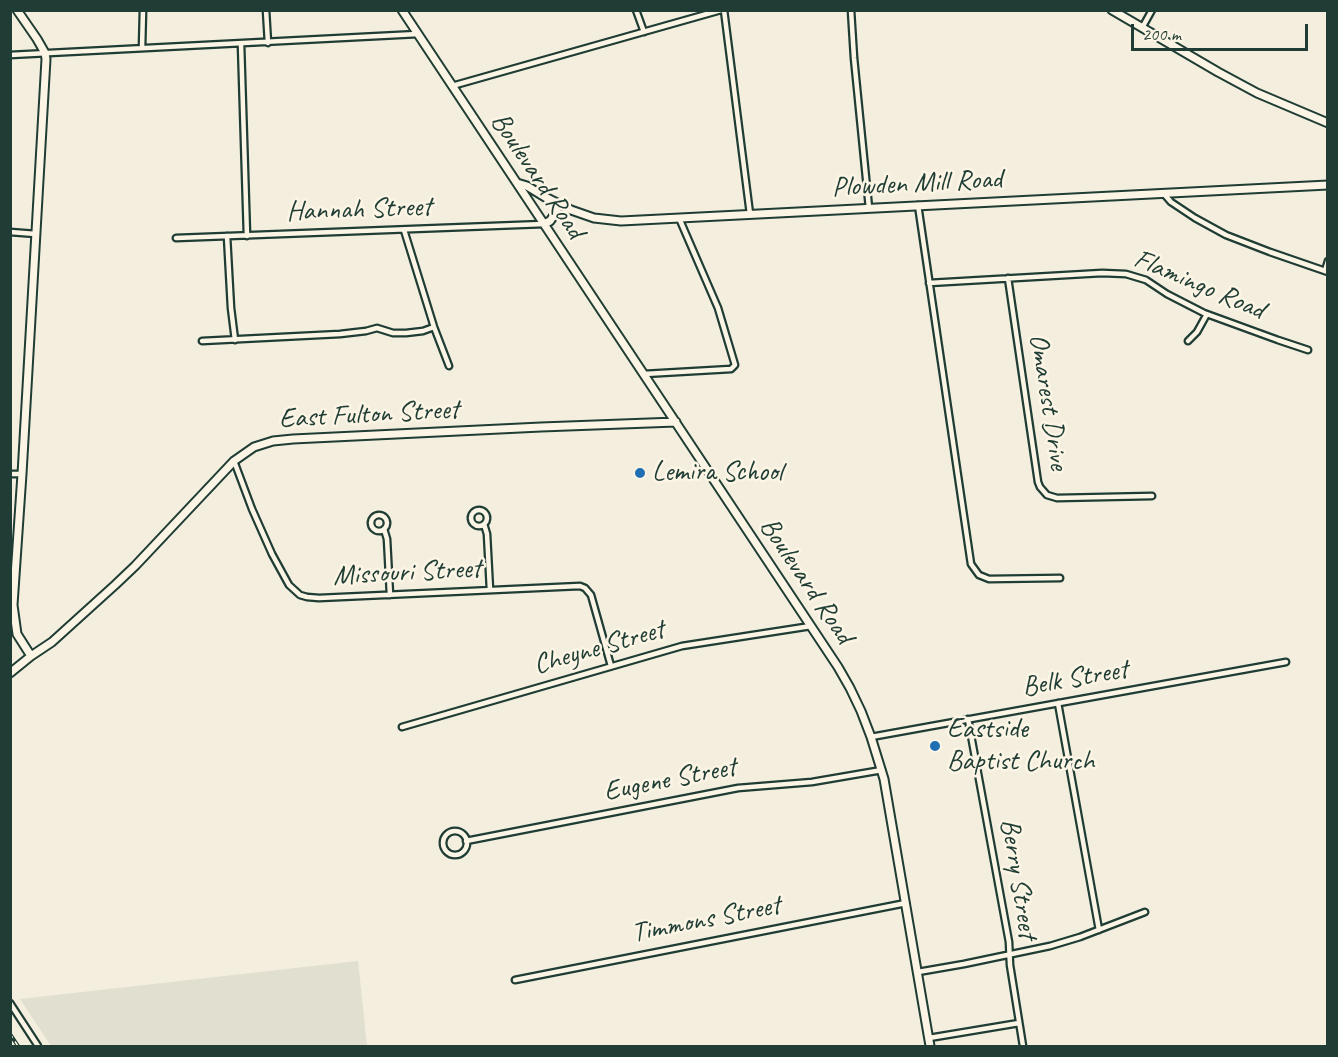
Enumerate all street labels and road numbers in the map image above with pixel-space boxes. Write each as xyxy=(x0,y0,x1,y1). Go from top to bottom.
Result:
street label: Boulevard Road xyxy=(483,107,591,245)
street label: Plowden Mill Road xyxy=(831,163,1003,205)
street label: Hannah Street xyxy=(286,191,432,229)
street label: Flamingo Road xyxy=(1129,242,1269,328)
street label: Omarest Drive xyxy=(1021,332,1075,472)
street label: East Fulton Street xyxy=(278,394,460,436)
street label: Boulevard Road xyxy=(752,512,860,650)
street label: Missouri Street xyxy=(332,552,482,594)
street label: Cheyne Street xyxy=(530,613,668,683)
street label: Belk Street xyxy=(1020,653,1130,705)
street label: Eugene Street xyxy=(601,751,739,809)
street label: Berry Street xyxy=(992,817,1044,941)
street label: Timmons Street xyxy=(629,889,783,951)

